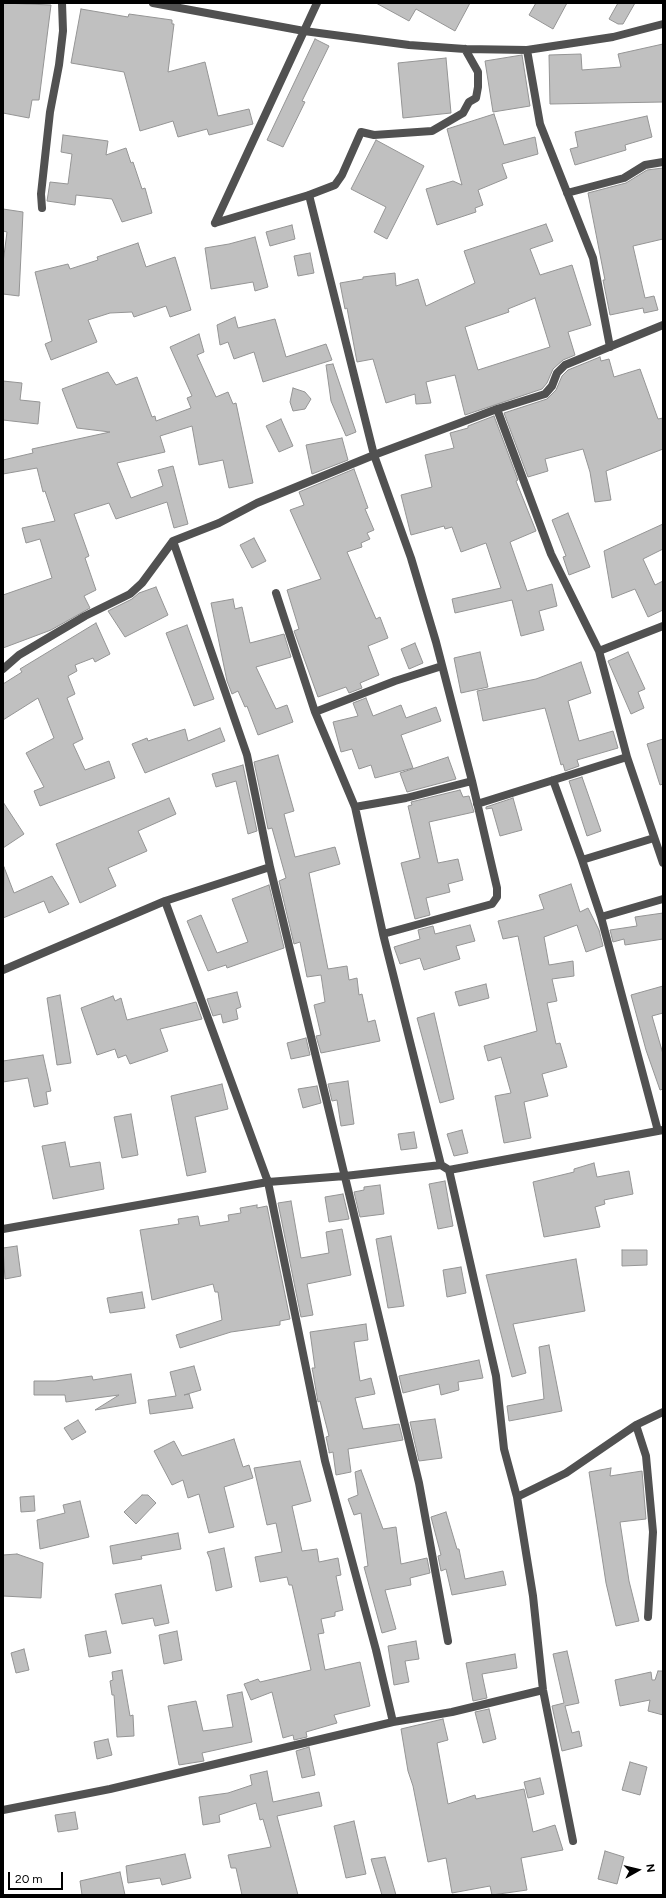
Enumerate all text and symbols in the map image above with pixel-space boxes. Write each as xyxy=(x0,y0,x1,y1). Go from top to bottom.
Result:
north arrow xyxy=(618,1850,658,1890)
text: N xyxy=(643,1863,657,1873)
scale bar xyxy=(10,1864,65,1890)
text: 20 m xyxy=(15,1872,43,1886)

